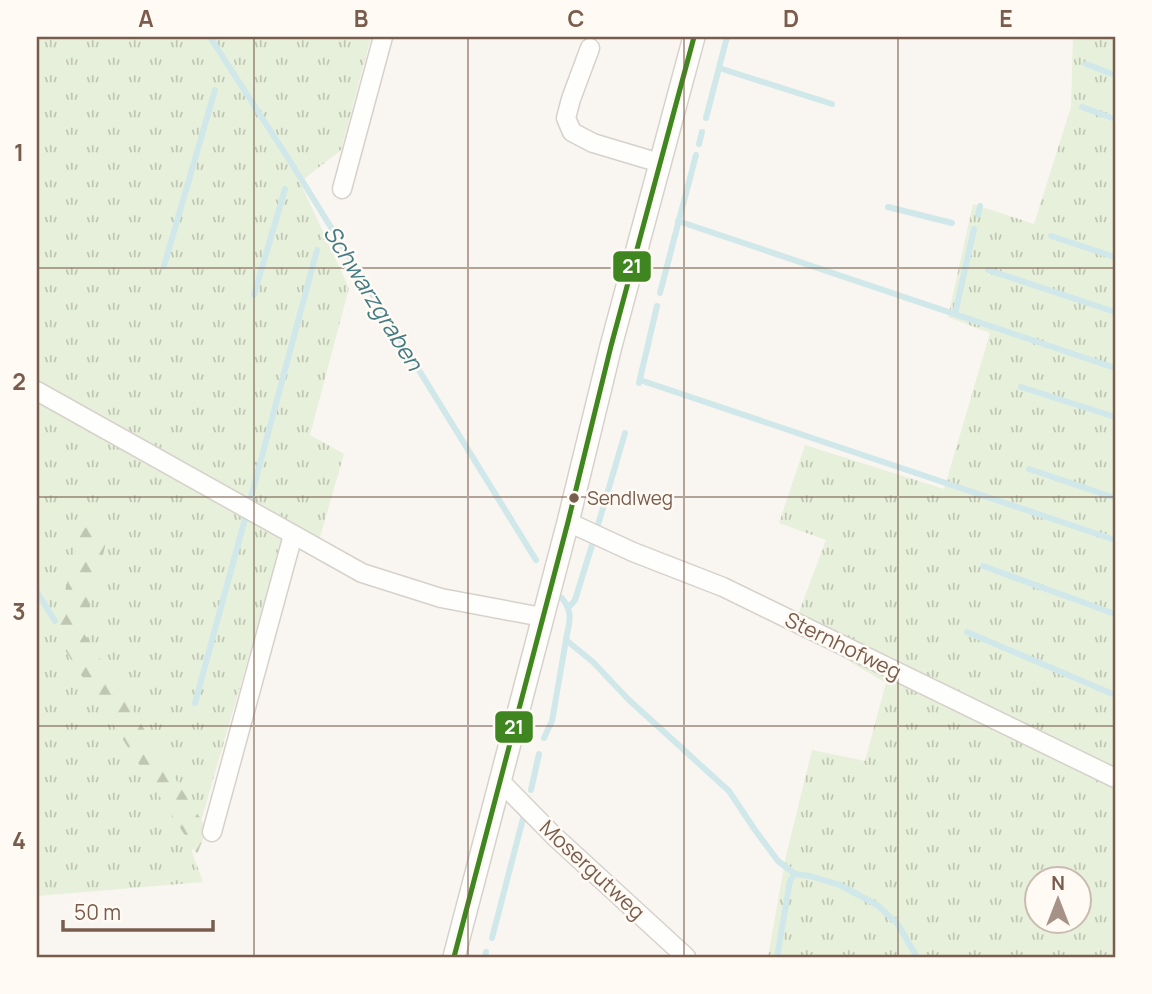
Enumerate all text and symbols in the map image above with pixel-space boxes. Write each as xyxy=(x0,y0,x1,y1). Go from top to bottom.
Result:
text: A xyxy=(138,2,154,34)
text: B xyxy=(354,2,368,34)
text: C xyxy=(568,2,585,34)
text: D xyxy=(783,2,799,34)
text: E xyxy=(999,2,1013,34)
text: 1 xyxy=(14,136,24,168)
water label: Schwarzgraben xyxy=(316,219,432,377)
line badge: 21 xyxy=(612,250,652,283)
text: 21 xyxy=(622,253,642,279)
text: 2 xyxy=(12,365,26,397)
place label: Sendlweg xyxy=(587,485,673,511)
marker: Sendlweg xyxy=(567,491,581,505)
text: 3 xyxy=(12,595,26,627)
street label: Sternhofweg xyxy=(781,605,906,685)
line badge: 21 xyxy=(494,710,534,744)
text: 21 xyxy=(504,714,524,740)
street label: Mosergutweg xyxy=(534,813,651,925)
text: 4 xyxy=(12,824,26,856)
north arrow xyxy=(1023,864,1092,934)
text: N xyxy=(1051,870,1065,896)
scale bar xyxy=(63,889,214,933)
text: 50 m xyxy=(74,898,121,926)

